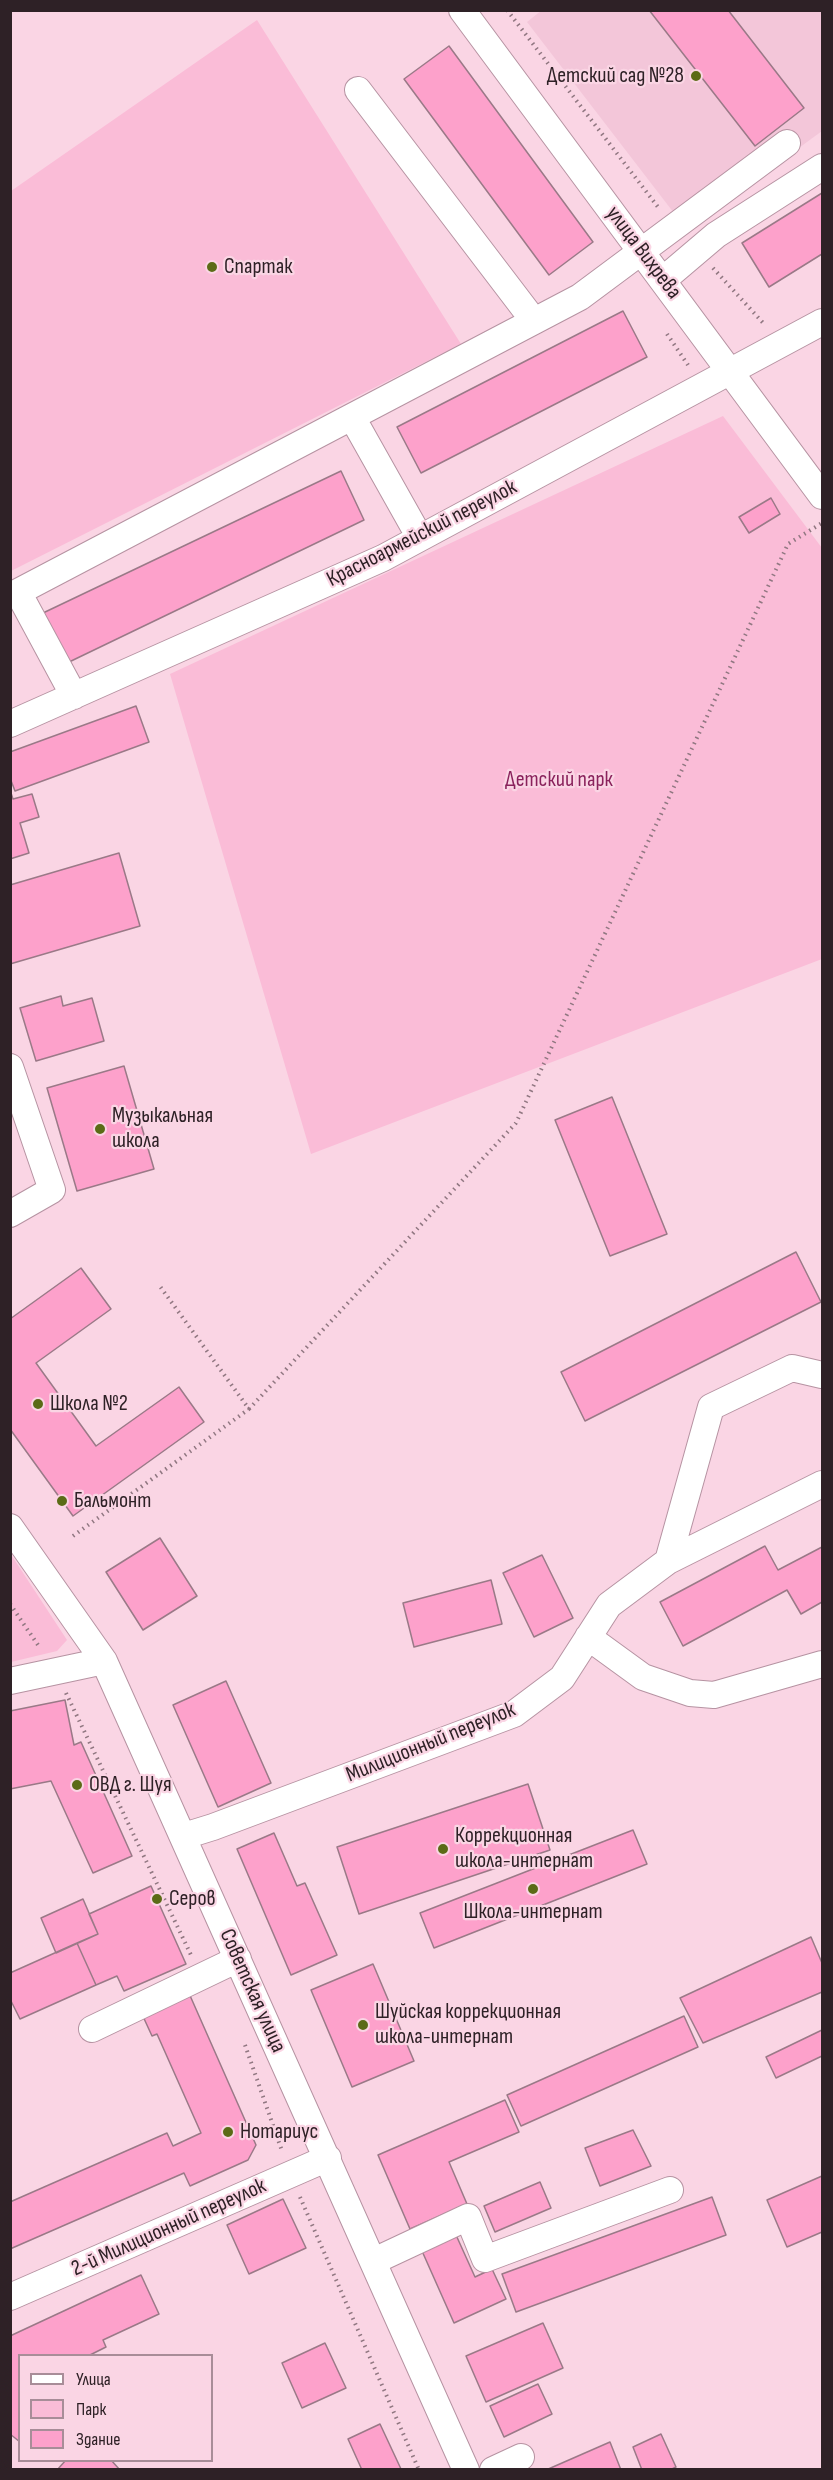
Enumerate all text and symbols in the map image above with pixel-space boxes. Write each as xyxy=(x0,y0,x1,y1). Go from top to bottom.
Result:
place label: Детский сад №28 xyxy=(547,63,684,89)
marker: Детский сад №28 xyxy=(689,69,703,83)
street label: улица Вихрева xyxy=(600,201,686,305)
place label: Спартак xyxy=(224,254,292,280)
marker: Спартак xyxy=(205,260,219,274)
street label: Красноармейский переулок xyxy=(323,475,521,593)
park label: Детский парк xyxy=(505,767,613,793)
place label: Музыкальная школа xyxy=(112,1103,213,1154)
marker: Музыкальная школа xyxy=(93,1122,107,1136)
place label: Школа №2 xyxy=(50,1391,128,1417)
marker: Школа №2 xyxy=(31,1397,45,1411)
place label: Бальмонт xyxy=(74,1488,151,1514)
marker: Бальмонт xyxy=(55,1494,69,1508)
street label: Милиционный переулок xyxy=(343,1697,519,1789)
place label: ОВД г. Шуя xyxy=(89,1772,172,1798)
marker: ОВД г. Шуя xyxy=(70,1778,84,1792)
place label: Коррекционная школа-интернат xyxy=(455,1823,593,1874)
marker: Коррекционная школа-интернат xyxy=(436,1842,450,1856)
marker: Школа-интернат xyxy=(526,1882,540,1896)
place label: Серов xyxy=(169,1886,216,1912)
marker: Серов xyxy=(150,1892,164,1906)
place label: Школа-интернат xyxy=(463,1899,603,1925)
street label: Советская улица xyxy=(213,1925,291,2057)
place label: Шуйская коррекционная школа-интернат xyxy=(375,1999,561,2050)
marker: Шуйская коррекционная школа-интернат xyxy=(356,2018,370,2032)
place label: Нотариус xyxy=(240,2119,318,2145)
marker: Нотариус xyxy=(221,2125,235,2139)
street label: 2-й Милиционный переулок xyxy=(68,2173,270,2283)
legend xyxy=(18,2354,213,2462)
text: Улица xyxy=(76,2369,111,2390)
text: Парк xyxy=(76,2399,106,2420)
text: Здание xyxy=(76,2429,121,2450)

